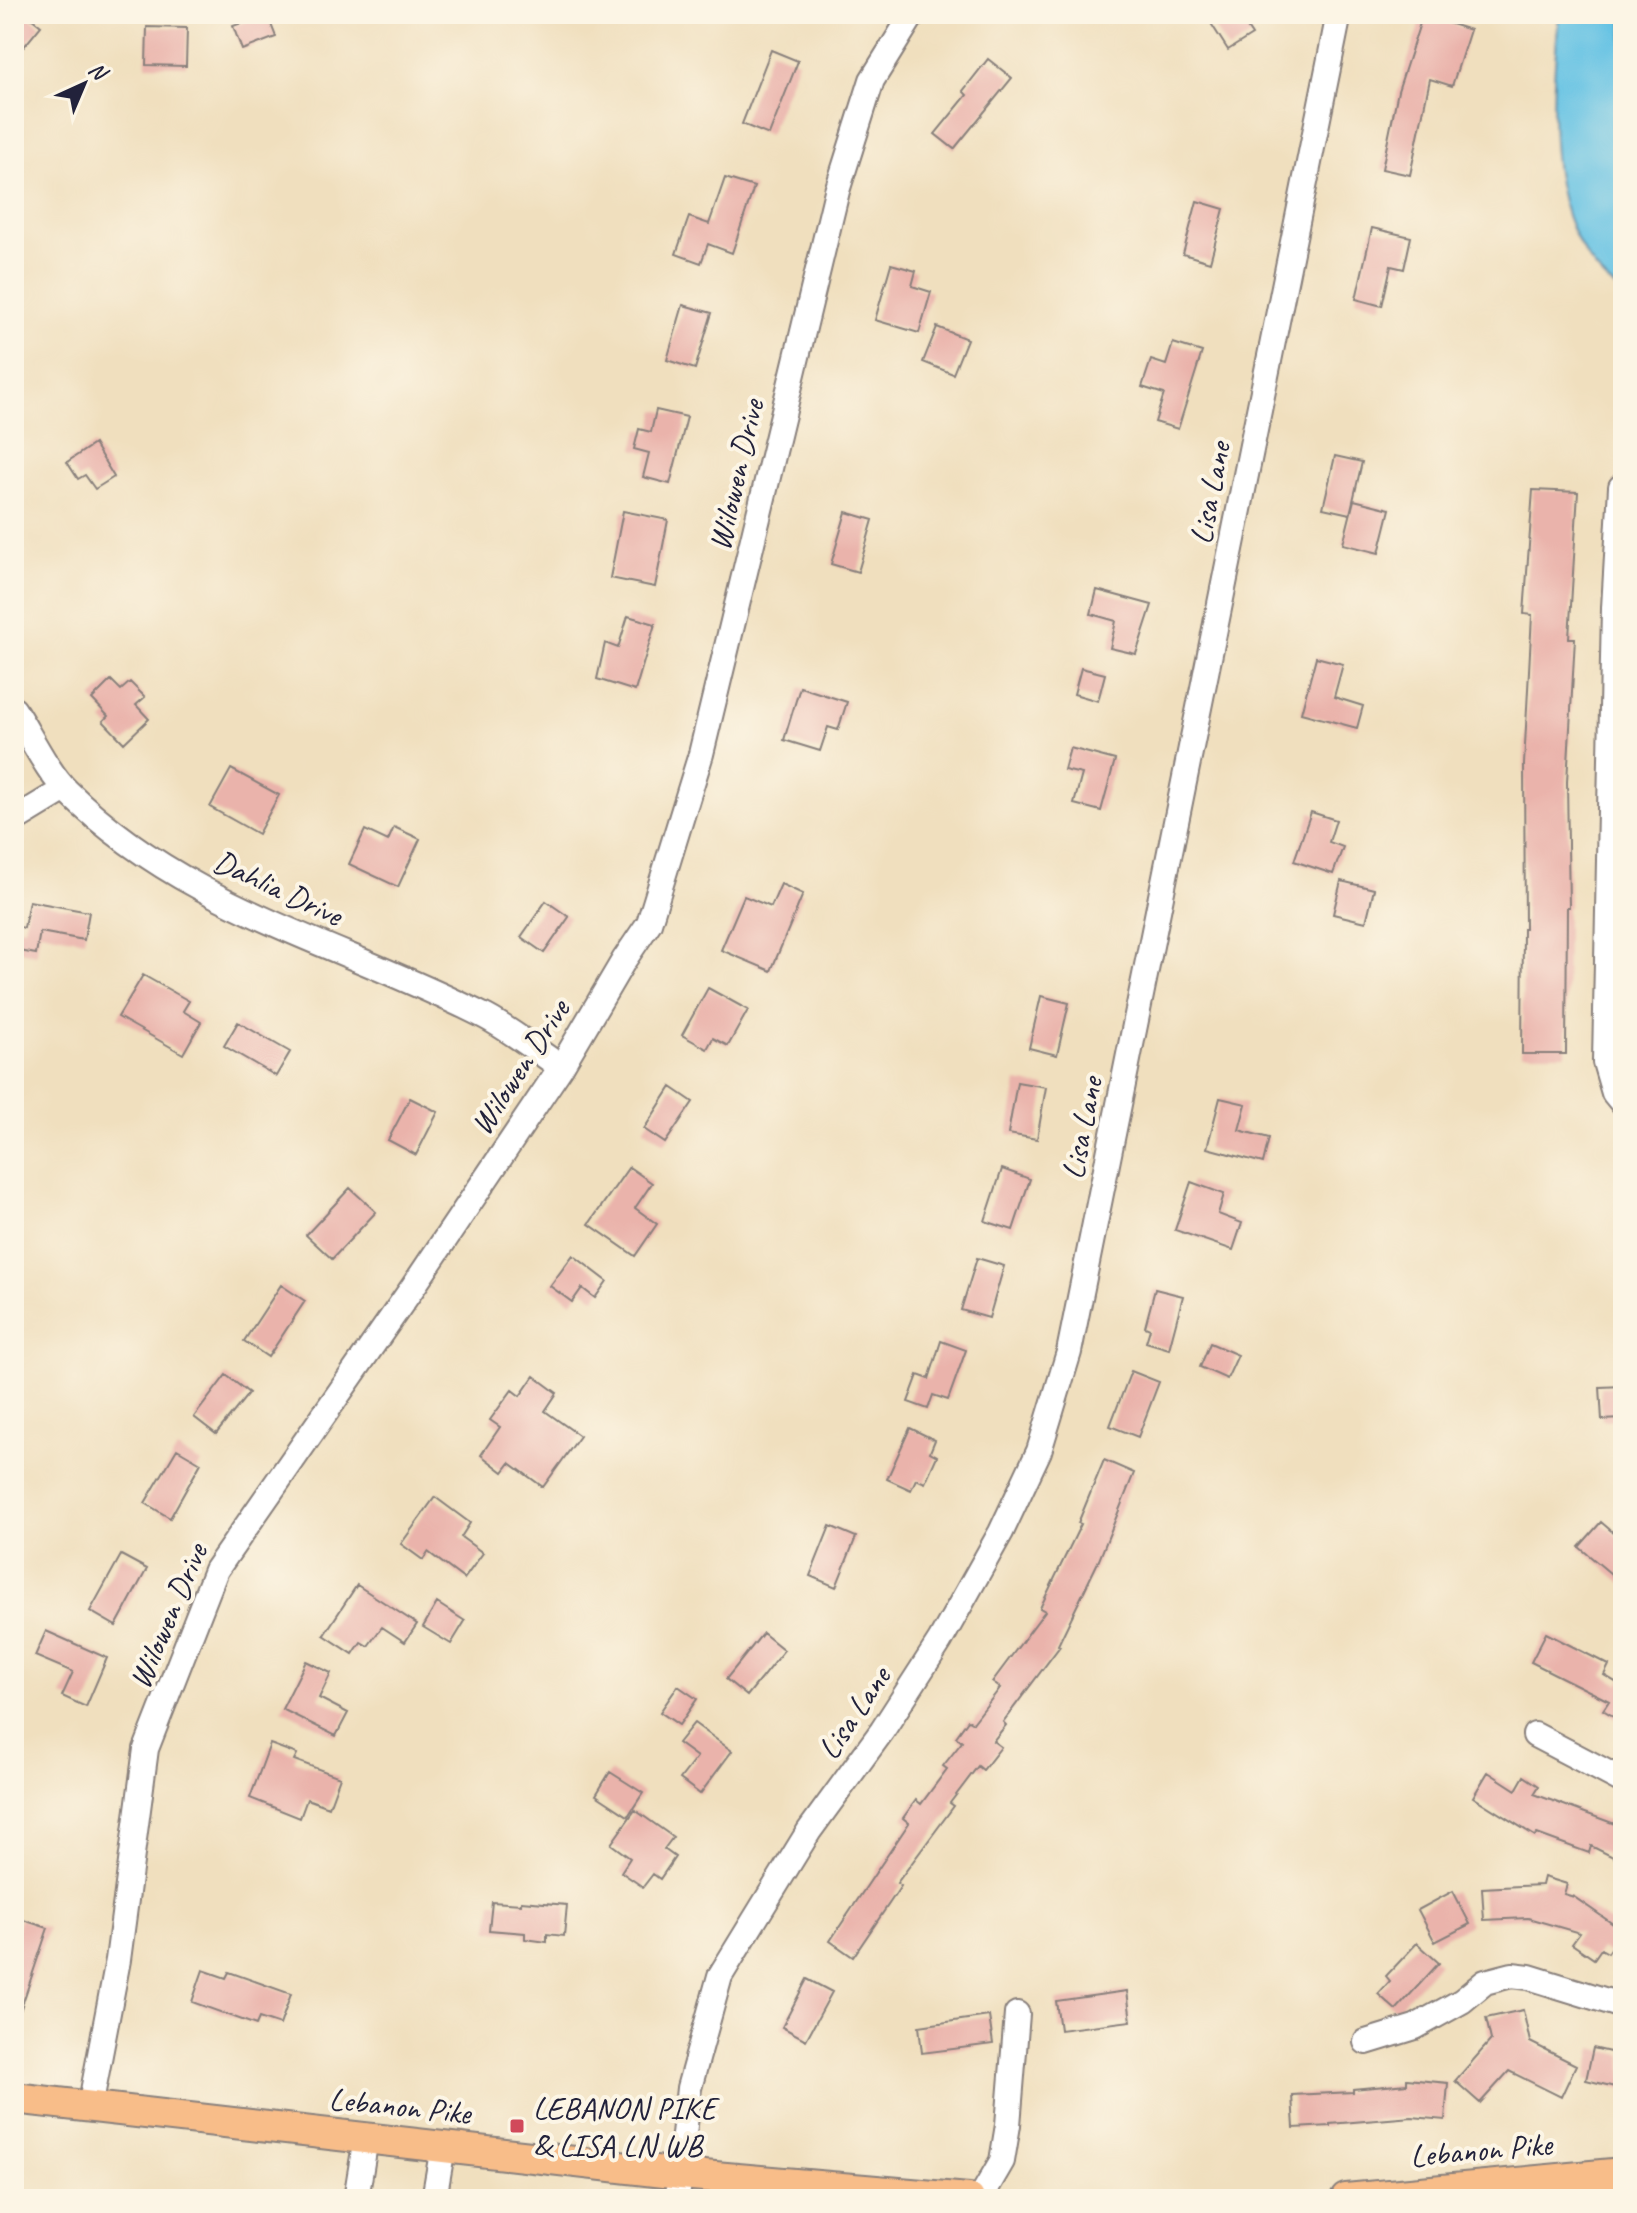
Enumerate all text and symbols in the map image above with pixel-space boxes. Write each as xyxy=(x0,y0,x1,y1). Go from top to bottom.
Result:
north arrow xyxy=(44,44,124,124)
text: N xyxy=(83,56,114,87)
street label: Wilowen Drive xyxy=(699,393,774,554)
street label: Lisa Lane xyxy=(1180,436,1240,547)
street label: Dahlia Drive xyxy=(207,840,351,937)
street label: Wilowen Drive xyxy=(461,989,580,1142)
street label: Lisa Lane xyxy=(1052,1071,1112,1182)
street label: Wilowen Drive xyxy=(119,1535,218,1695)
street label: Lisa Lane xyxy=(808,1657,901,1767)
street label: Lebanon Pike xyxy=(327,2078,475,2134)
place label: LEBANON PIKE & LISA LN WB xyxy=(533,2088,720,2166)
marker: LEBANON PIKE & LISA LN WB xyxy=(508,2117,526,2135)
street label: Lebanon Pike xyxy=(1409,2123,1556,2177)

